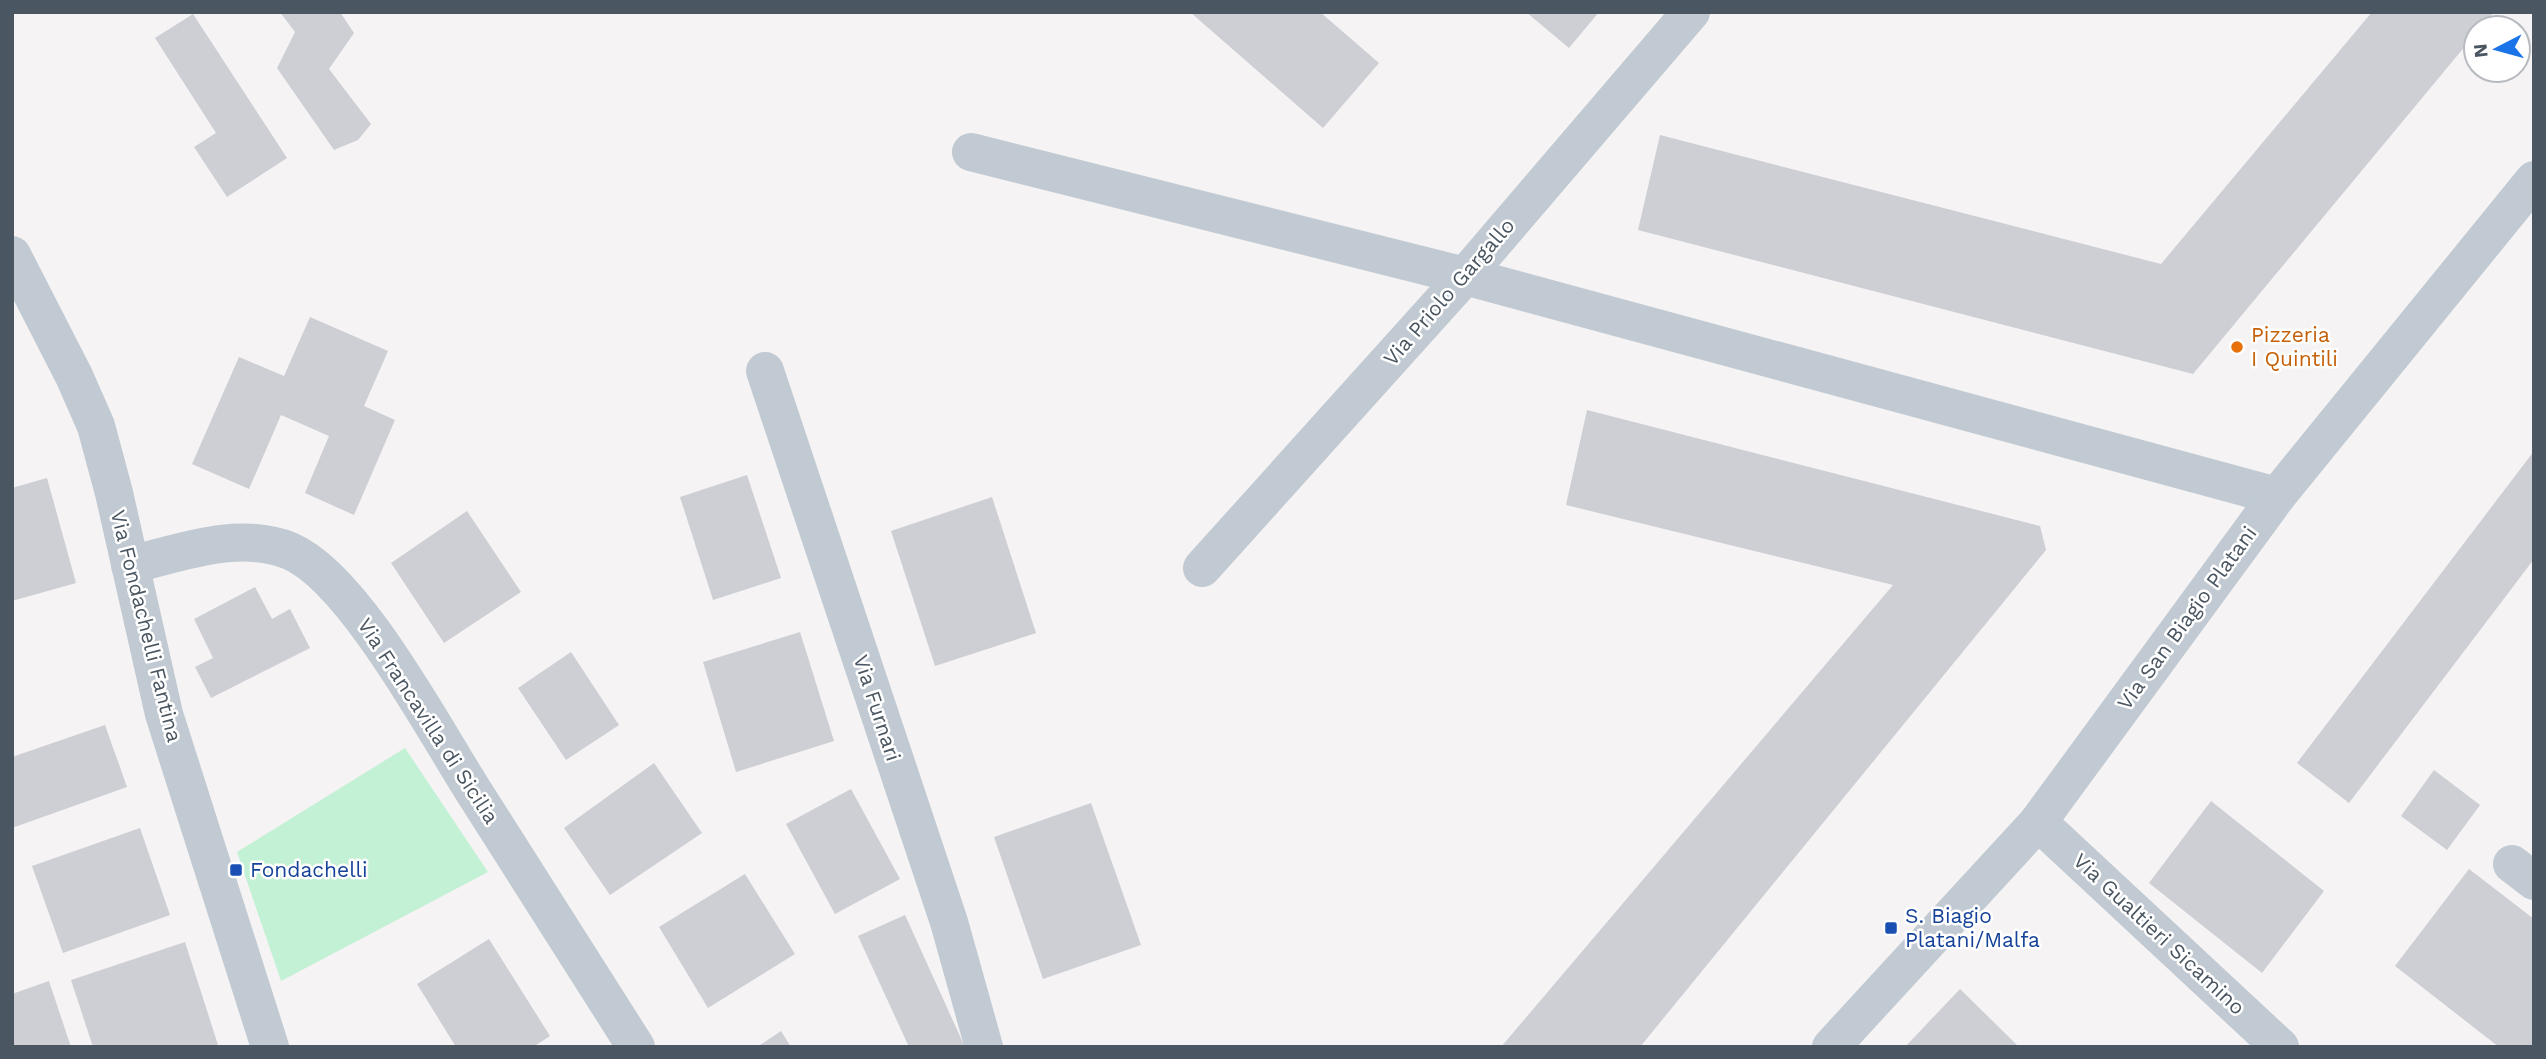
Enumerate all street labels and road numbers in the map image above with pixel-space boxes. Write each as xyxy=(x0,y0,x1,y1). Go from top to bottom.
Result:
street label: Via Priolo Gargallo xyxy=(1378,213,1519,370)
street label: Via Fondachelli Fantina xyxy=(106,507,187,745)
street label: Via San Biagio Platani xyxy=(2112,521,2262,714)
street label: Via Francavilla di Sicilia xyxy=(353,613,504,828)
street label: Via Furnari xyxy=(849,652,906,764)
street label: Via Gualtieri Sicamino xyxy=(2068,848,2250,1020)

